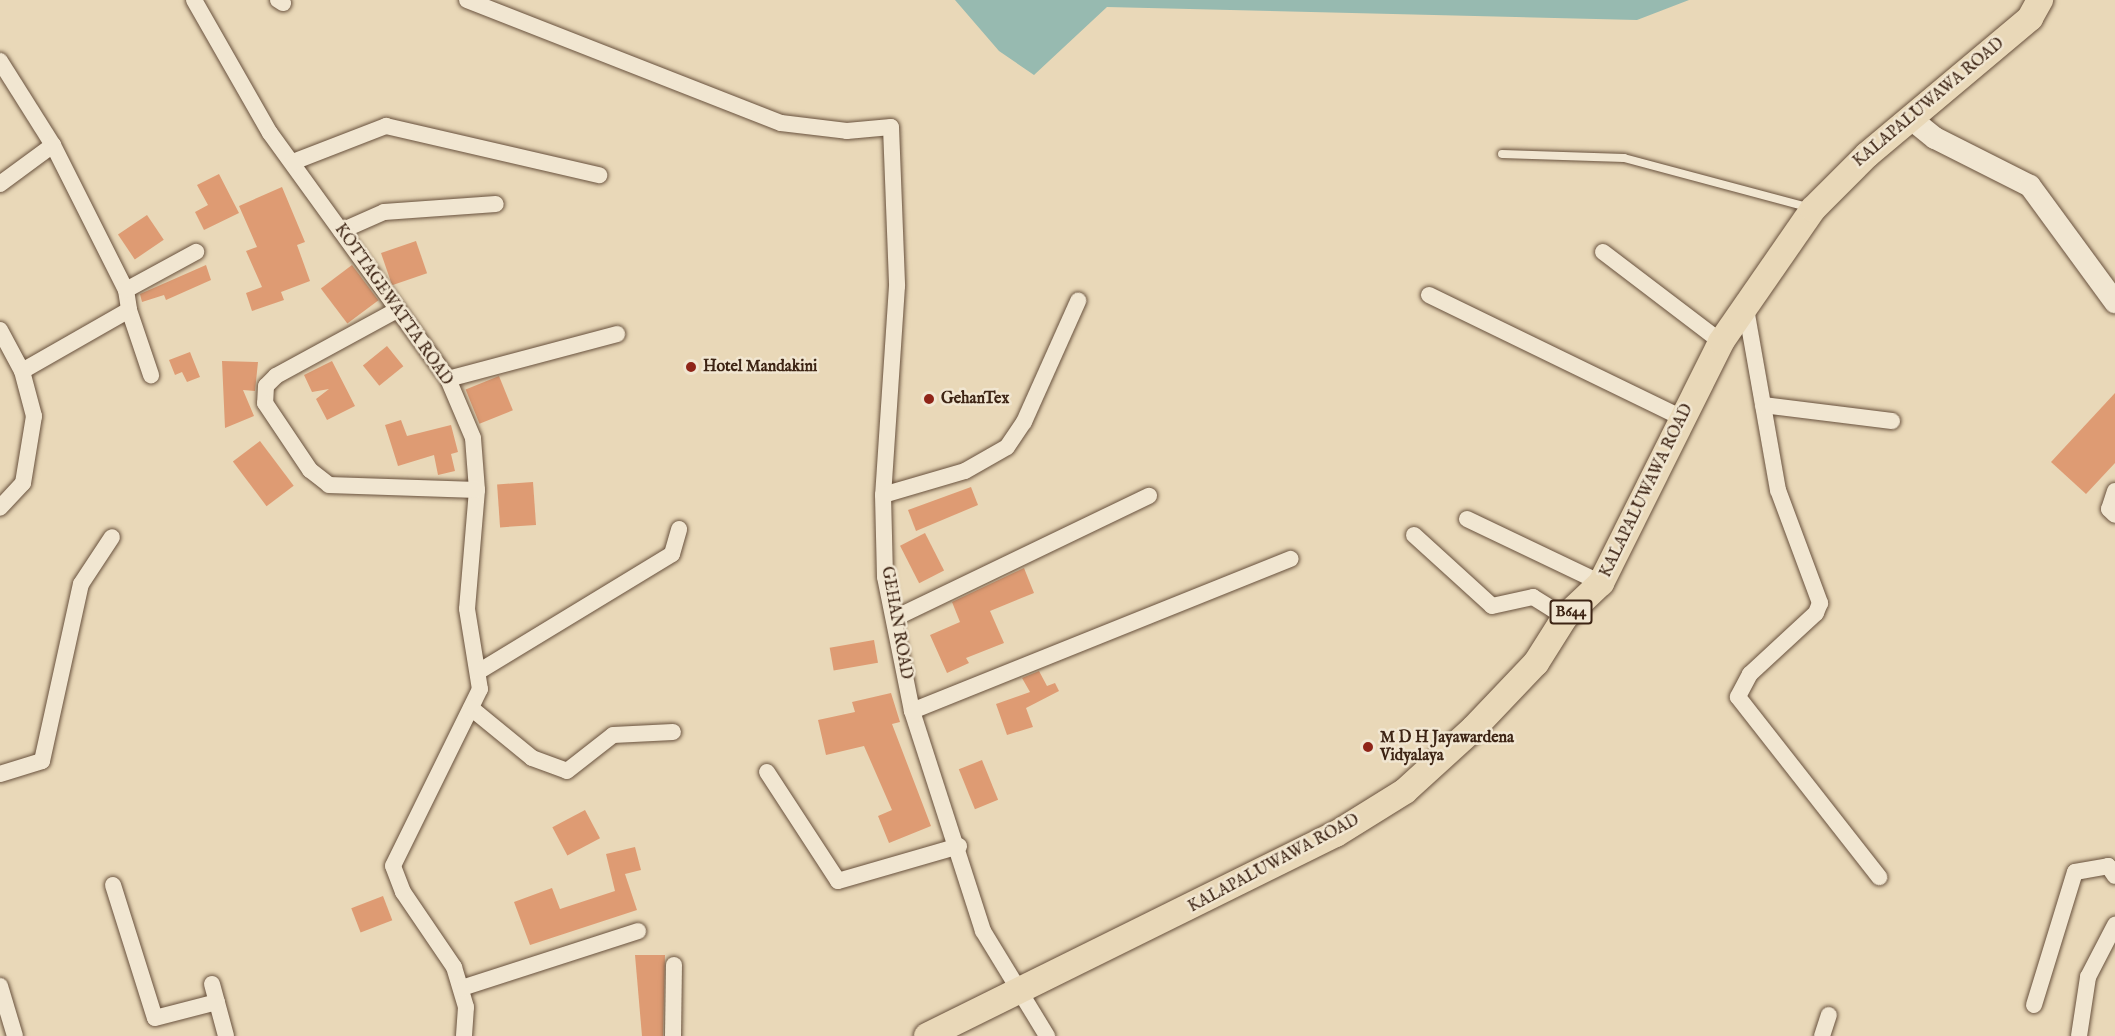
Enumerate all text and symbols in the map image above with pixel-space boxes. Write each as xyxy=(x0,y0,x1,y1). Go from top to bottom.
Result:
street label: KALAPALUWAWA ROAD xyxy=(1850,34,2008,172)
street label: KOTTAGEWATTA ROAD xyxy=(330,221,456,389)
place label: Hotel Mandakini xyxy=(703,357,817,377)
marker: Hotel Mandakini xyxy=(684,360,698,374)
place label: GehanTex xyxy=(941,389,1009,409)
marker: GehanTex xyxy=(922,392,936,406)
street label: KALAPALUWAWA ROAD xyxy=(1597,401,1697,581)
street label: GEHAN ROAD xyxy=(877,565,915,681)
road number: B644 xyxy=(1548,600,1594,624)
place label: M D H Jayawardena Vidyalaya xyxy=(1380,728,1514,766)
marker: M D H Jayawardena Vidyalaya xyxy=(1361,740,1375,754)
street label: KALAPALUWAWA ROAD xyxy=(1185,811,1363,917)

